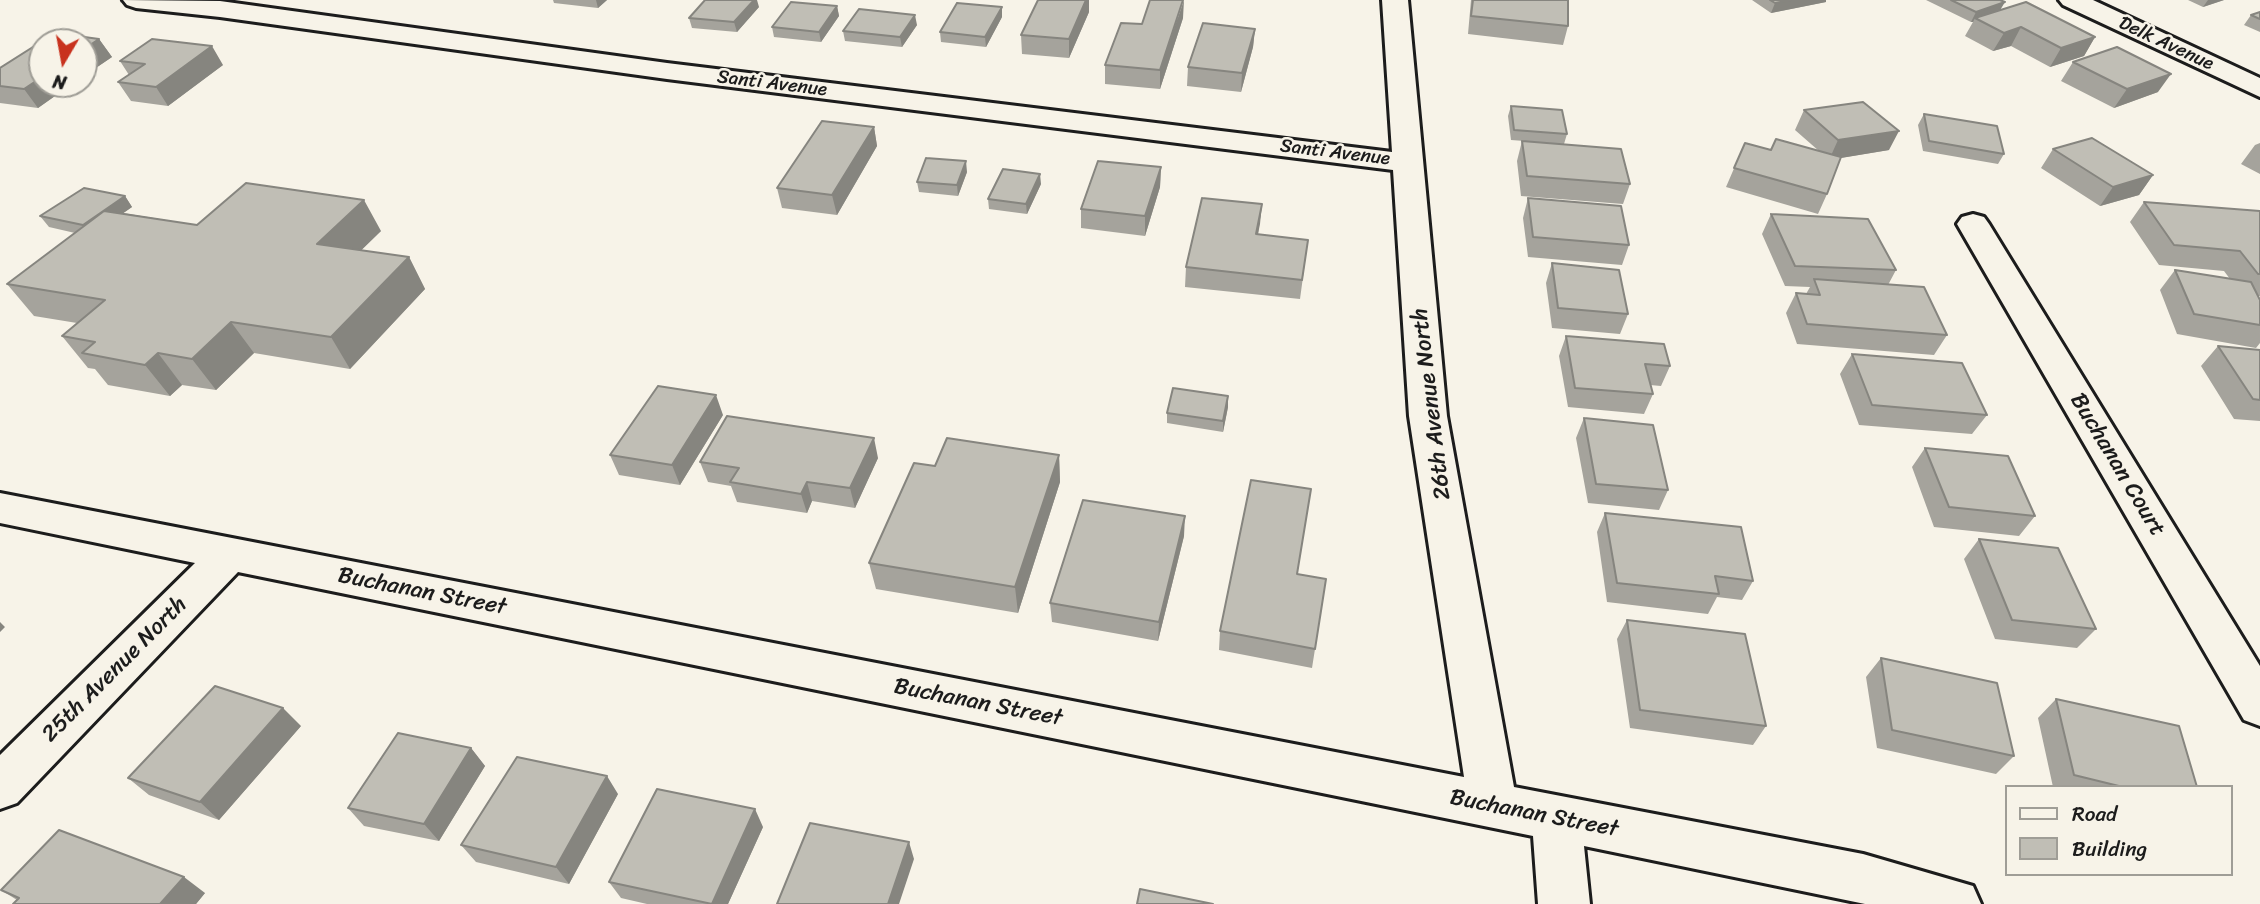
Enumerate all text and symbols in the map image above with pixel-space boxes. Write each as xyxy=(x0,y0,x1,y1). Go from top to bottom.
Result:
street label: Delk Avenue xyxy=(2115,12,2217,76)
north arrow xyxy=(28,28,98,98)
text: N xyxy=(50,65,69,100)
street label: Santi Avenue xyxy=(716,66,828,102)
street label: Santi Avenue xyxy=(1279,135,1391,171)
street label: 26th Avenue North xyxy=(1407,307,1457,501)
street label: Buchanan Court xyxy=(2063,388,2171,542)
street label: Buchanan Street xyxy=(335,562,509,622)
street label: 25th Avenue North xyxy=(37,592,193,748)
street label: Buchanan Street xyxy=(891,673,1065,733)
street label: Buchanan Street xyxy=(1447,784,1621,844)
legend xyxy=(2004,785,2232,876)
text: Road xyxy=(2072,795,2117,833)
text: Building xyxy=(2072,830,2147,868)

